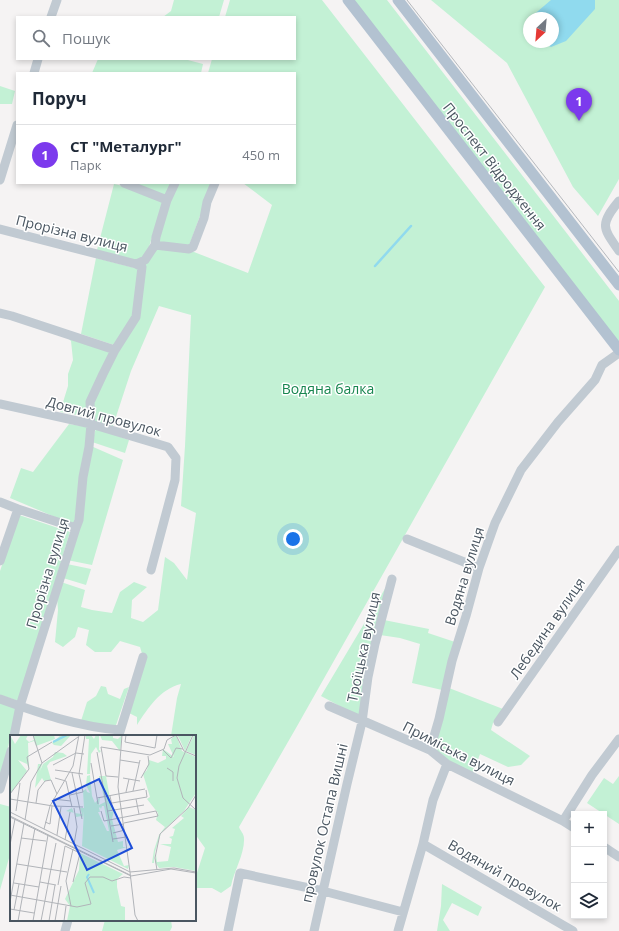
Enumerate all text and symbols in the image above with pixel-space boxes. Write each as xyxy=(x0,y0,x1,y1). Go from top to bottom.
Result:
north arrow xyxy=(523,12,559,48)
search box xyxy=(16,16,296,60)
icon: search xyxy=(30,27,52,49)
text: Пошук xyxy=(62,28,111,48)
text: Поруч xyxy=(32,87,87,110)
pin: 1 xyxy=(566,88,592,121)
street label: Проспект Відродження xyxy=(439,98,551,234)
text: СТ "Металург" xyxy=(70,136,182,156)
text: 1 xyxy=(41,146,49,164)
text: 450 m xyxy=(242,146,280,164)
text: Парк xyxy=(70,156,101,174)
street label: Прорізна вулиця xyxy=(14,210,130,256)
park label: Водяна балка xyxy=(282,379,374,398)
street label: Довгий провулок xyxy=(45,392,164,441)
street label: Прорізна вулиця xyxy=(21,515,73,631)
street label: Водяна вулиця xyxy=(440,524,488,628)
your location xyxy=(283,529,303,549)
street label: Лебедина вулиця xyxy=(505,574,589,682)
street label: Троїцька вулиця xyxy=(342,590,384,704)
street label: Приміська вулиця xyxy=(400,716,518,790)
inset map xyxy=(10,735,196,921)
street label: провулок Остапа Вишні xyxy=(296,742,352,904)
map controls xyxy=(571,811,607,919)
button: + xyxy=(571,811,607,847)
street label: Водяний провулок xyxy=(445,835,566,916)
button: − xyxy=(571,847,607,883)
button: layers xyxy=(571,883,607,919)

